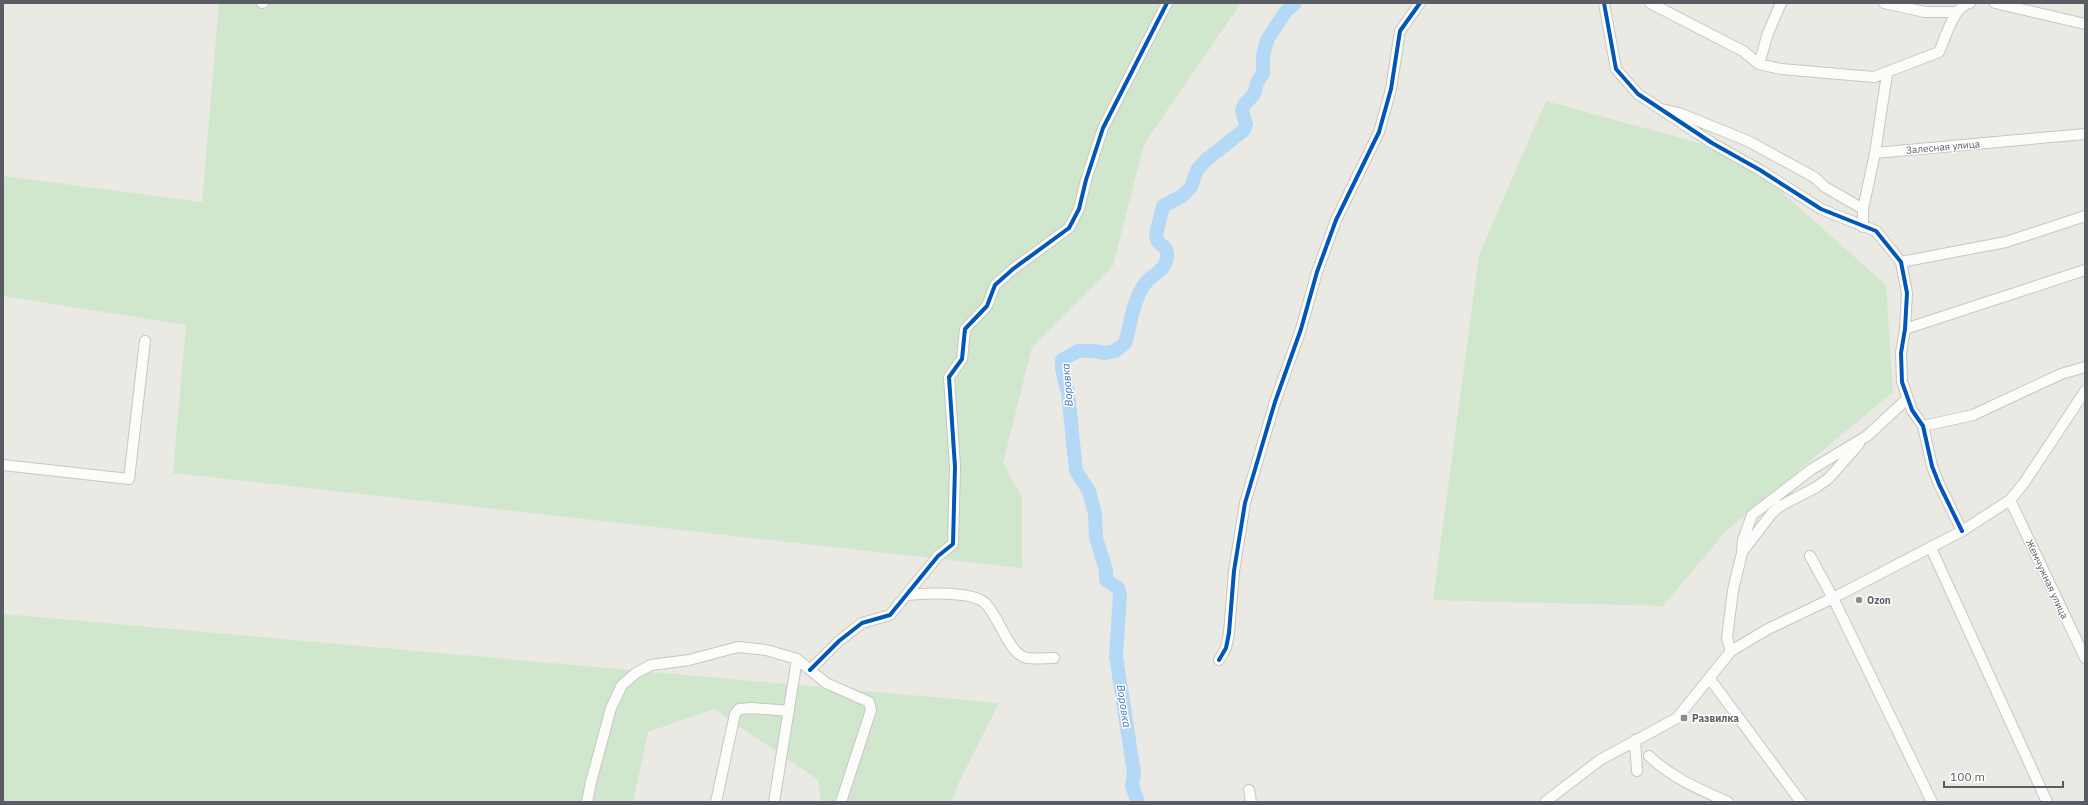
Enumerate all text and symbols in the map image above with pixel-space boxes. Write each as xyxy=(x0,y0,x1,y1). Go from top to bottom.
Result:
street label: Залесная улица xyxy=(1905,137,1981,157)
water label: Воровка xyxy=(1058,363,1076,407)
street label: Жемчужная улица xyxy=(2023,537,2071,622)
place label: Ozon xyxy=(1867,594,1891,607)
marker: Ozon xyxy=(1854,595,1864,605)
water label: Воровка xyxy=(1114,684,1134,728)
place label: Развилка xyxy=(1692,712,1739,725)
marker: Развилка xyxy=(1679,713,1689,723)
scale bar xyxy=(1944,763,2063,789)
text: 100 m xyxy=(1950,769,1985,784)

